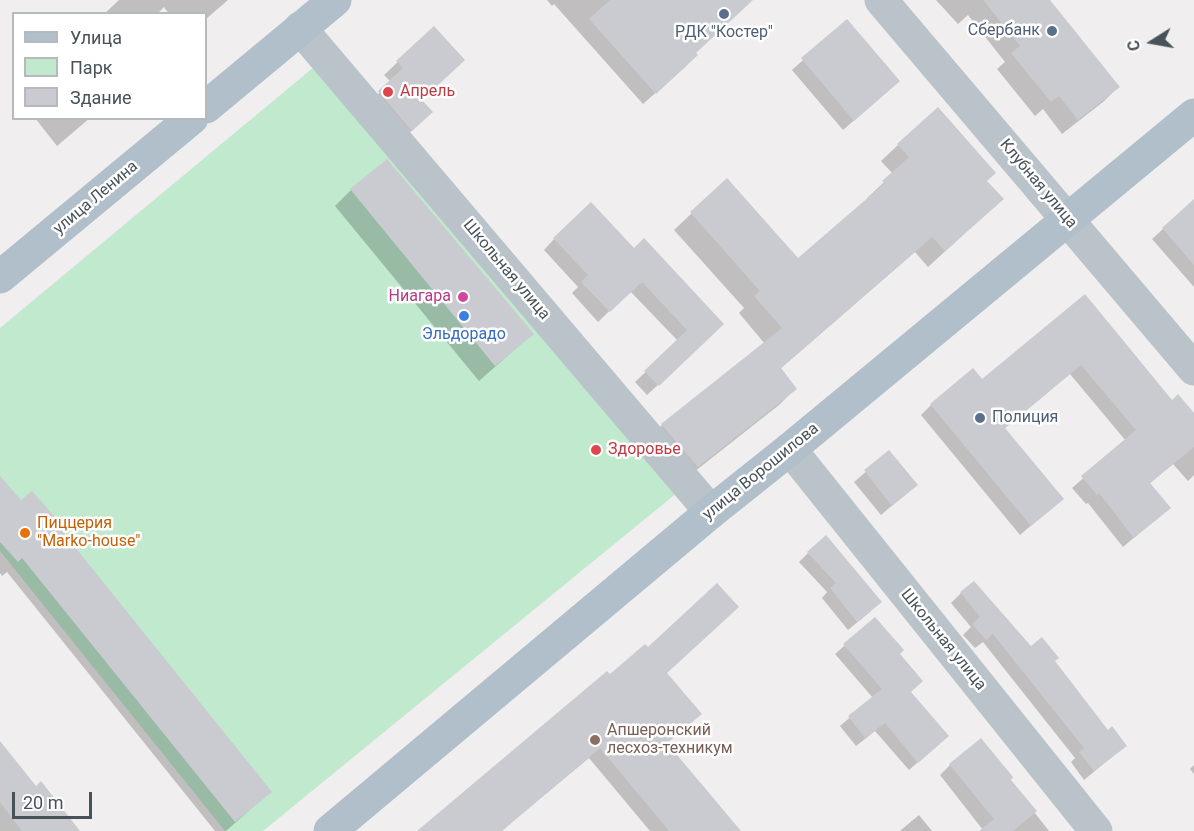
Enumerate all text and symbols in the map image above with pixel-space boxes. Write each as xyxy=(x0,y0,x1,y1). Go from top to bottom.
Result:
marker: РДК "Костер" xyxy=(717,7,731,21)
legend xyxy=(12,12,207,120)
north arrow xyxy=(1122,12,1182,72)
place label: Сбербанк xyxy=(968,21,1040,41)
place label: РДК "Костер" xyxy=(675,23,773,43)
marker: Сбербанк xyxy=(1045,24,1059,38)
text: Улица xyxy=(70,27,122,48)
text: С xyxy=(1124,39,1144,52)
text: Парк xyxy=(70,57,112,78)
place label: Апрель xyxy=(400,82,455,102)
marker: Апрель xyxy=(381,85,395,99)
text: Здание xyxy=(70,87,132,108)
street label: Клубная улица xyxy=(995,136,1081,232)
street label: улица Ленина xyxy=(50,157,142,239)
street label: Школьная улица xyxy=(458,216,554,324)
place label: Ниагара xyxy=(389,287,451,307)
marker: Ниагара xyxy=(456,290,470,304)
marker: Эльдорадо xyxy=(457,309,471,323)
place label: Эльдорадо xyxy=(422,325,506,345)
place label: Полиция xyxy=(992,408,1058,428)
marker: Полиция xyxy=(973,411,987,425)
street label: улица Ворошилова xyxy=(699,419,823,525)
place label: Здоровье xyxy=(608,440,681,460)
marker: Здоровье xyxy=(589,443,603,457)
place label: Пиццерия "Marko-house" xyxy=(37,514,140,552)
marker: Пиццерия "Marko-house" xyxy=(18,526,32,540)
street label: Школьная улица xyxy=(896,585,990,695)
place label: Апшеронский лесхоз-техникум xyxy=(607,721,733,759)
marker: Апшеронский лесхоз-техникум xyxy=(588,733,602,747)
scale bar xyxy=(15,780,94,818)
text: 20 m xyxy=(23,792,63,813)

